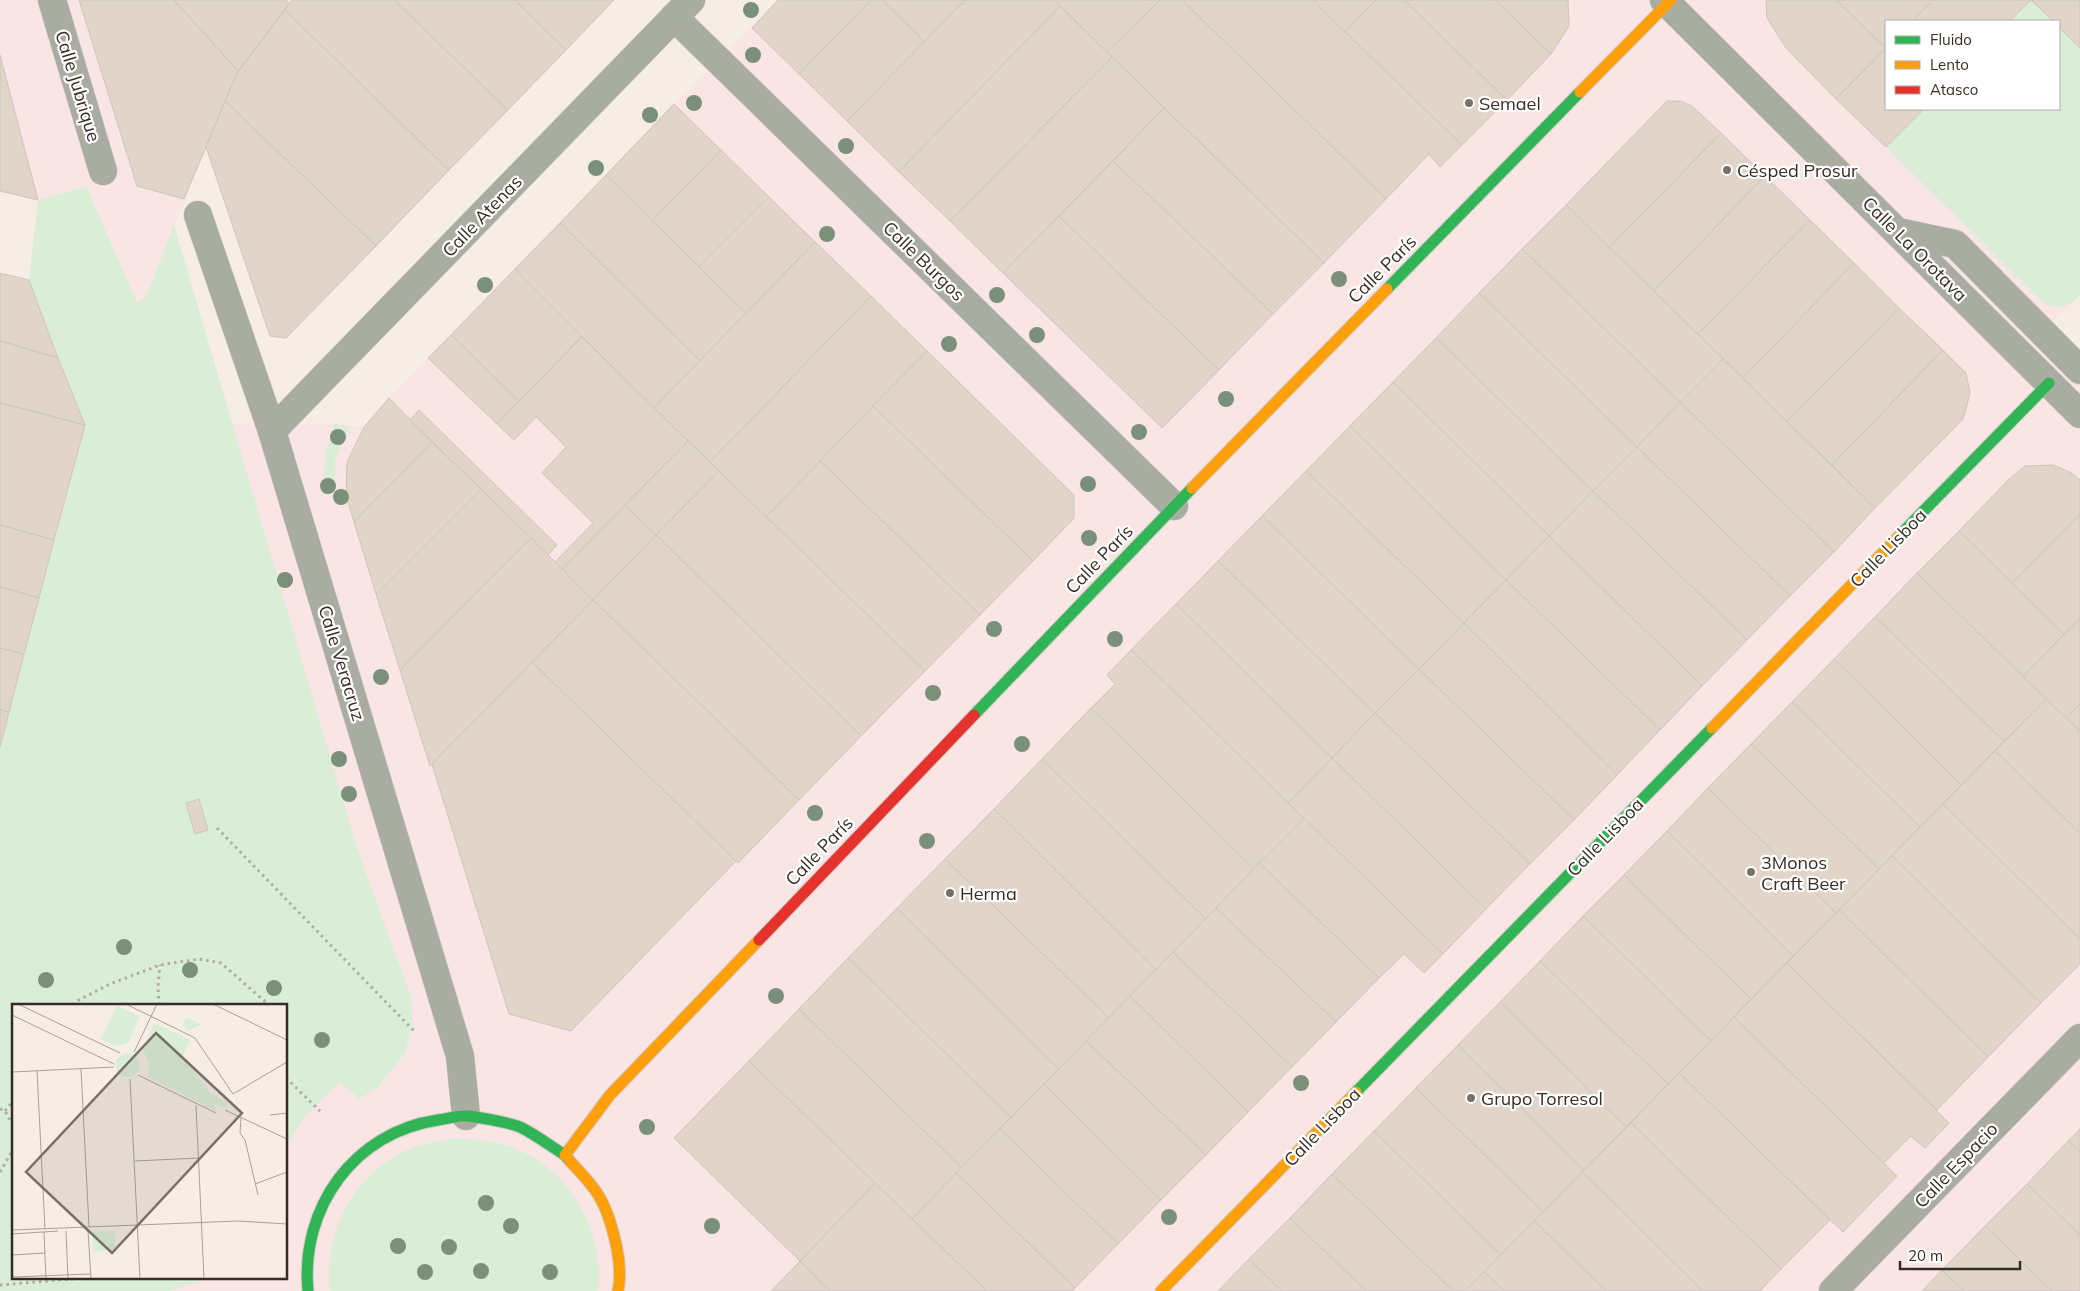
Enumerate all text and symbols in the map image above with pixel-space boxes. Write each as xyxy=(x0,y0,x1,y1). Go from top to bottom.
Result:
legend xyxy=(1885,20,2060,110)
street label: Calle Jubrique xyxy=(50,28,106,144)
text: Fluido xyxy=(1930,30,1972,49)
text: Lento xyxy=(1930,55,1969,74)
text: Atasco xyxy=(1930,80,1978,99)
place label: Semael xyxy=(1479,92,1541,115)
marker: Semael xyxy=(1463,97,1475,109)
place label: Césped Prosur xyxy=(1737,159,1858,182)
marker: Césped Prosur xyxy=(1721,164,1733,176)
street label: Calle Atenas xyxy=(437,170,527,262)
street label: Calle La Orotava xyxy=(1858,192,1972,306)
street label: Calle Burgos xyxy=(878,216,970,306)
street label: Calle París xyxy=(1343,230,1421,308)
street label: Calle Lisboa xyxy=(1845,504,1931,592)
street label: Calle París xyxy=(1060,519,1138,599)
street label: Calle Veracruz xyxy=(314,602,370,724)
street label: Calle Lisboa xyxy=(1562,793,1648,881)
street label: Calle París xyxy=(780,811,858,891)
place label: 3Monos Craft Beer xyxy=(1761,851,1846,895)
marker: 3Monos Craft Beer xyxy=(1745,866,1757,878)
place label: Herma xyxy=(960,882,1017,905)
marker: Herma xyxy=(944,887,956,899)
inset map xyxy=(12,1004,288,1278)
street label: Calle Lisboa xyxy=(1279,1083,1365,1171)
place label: Grupo Torresol xyxy=(1481,1087,1603,1110)
marker: Grupo Torresol xyxy=(1465,1092,1477,1104)
street label: Calle Espacio xyxy=(1909,1117,2003,1213)
scale bar xyxy=(1900,1238,2020,1270)
text: 20 m xyxy=(1908,1246,1943,1265)

